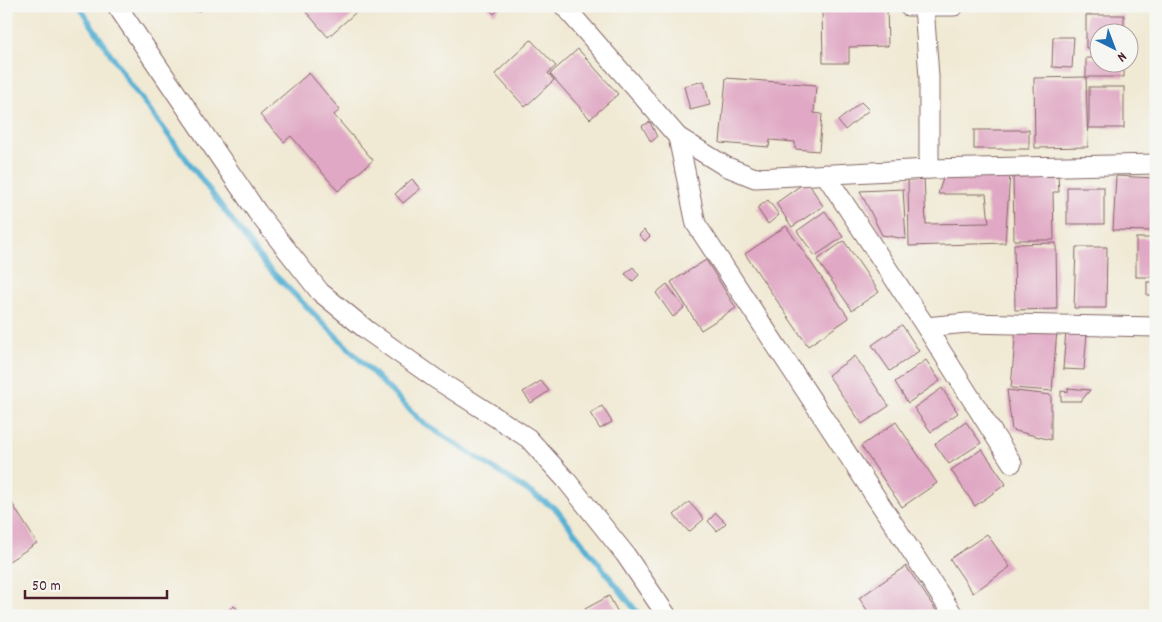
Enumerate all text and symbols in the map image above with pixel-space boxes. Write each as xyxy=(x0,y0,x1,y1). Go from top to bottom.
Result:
north arrow xyxy=(1090,22,1140,72)
text: N xyxy=(1112,46,1131,66)
scale bar xyxy=(25,567,168,599)
text: 50 m xyxy=(32,576,61,598)

